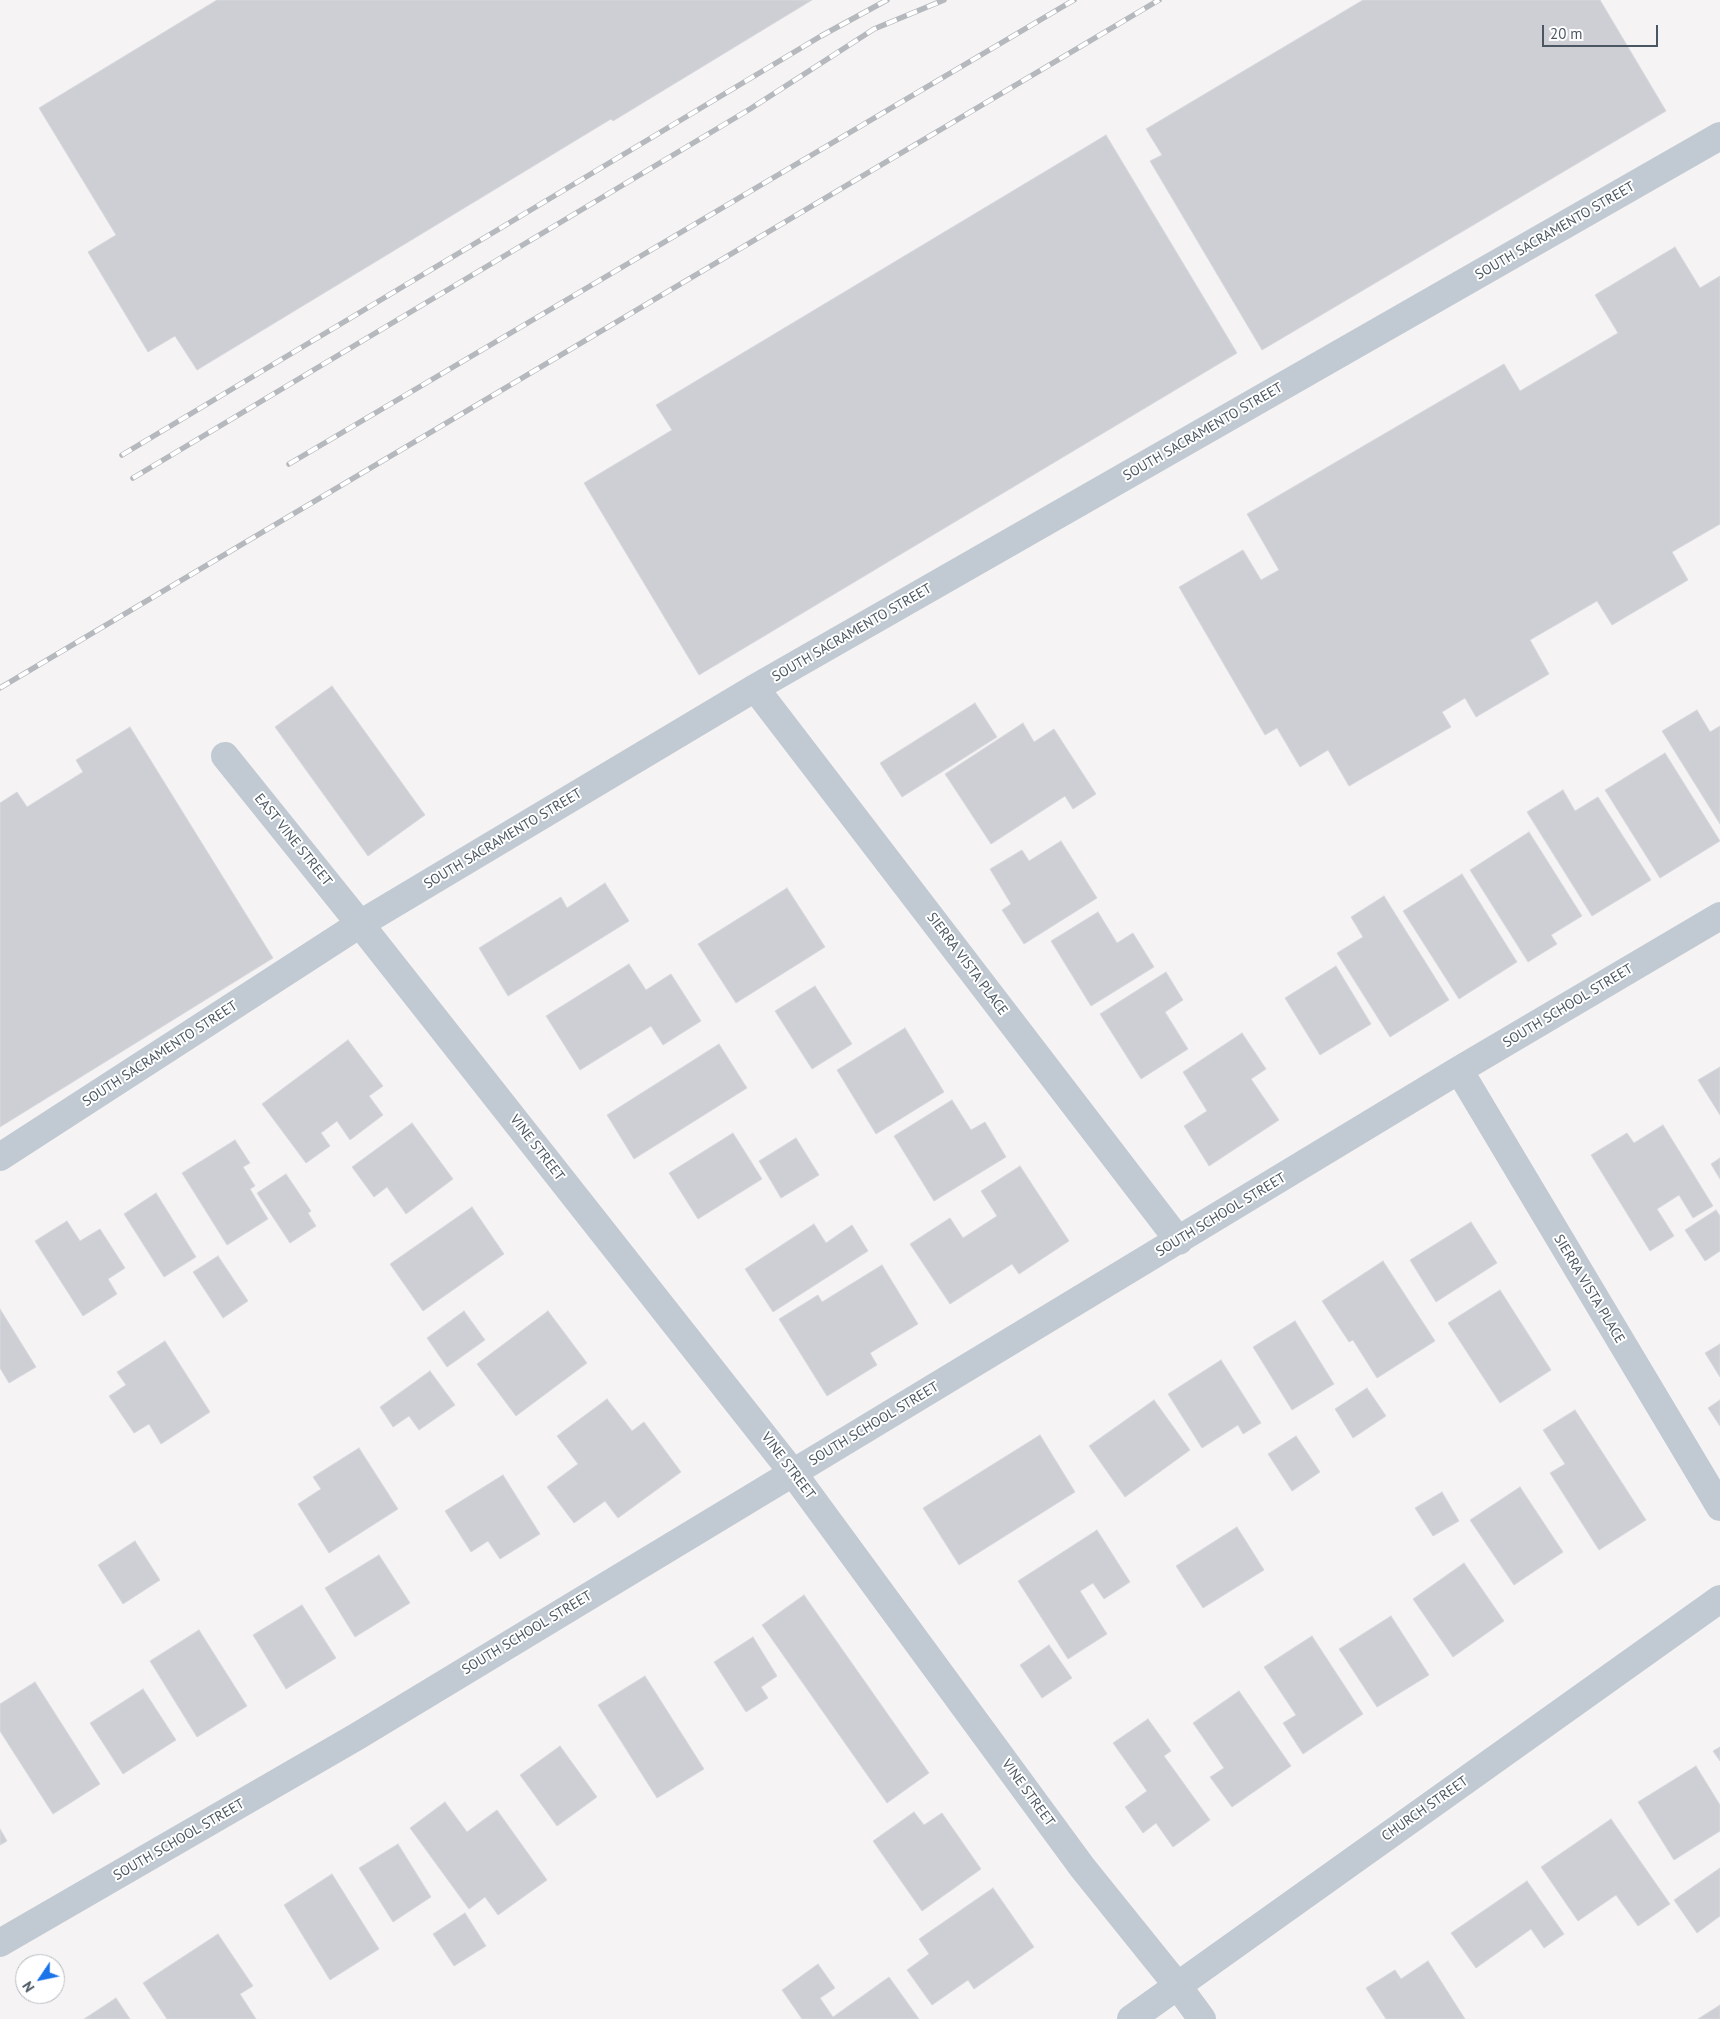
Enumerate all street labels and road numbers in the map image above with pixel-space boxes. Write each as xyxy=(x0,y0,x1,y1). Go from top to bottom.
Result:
street label: SOUTH SACRAMENTO STREET xyxy=(1472,178,1638,284)
street label: SOUTH SACRAMENTO STREET xyxy=(1120,379,1286,485)
street label: SOUTH SACRAMENTO STREET xyxy=(769,580,935,686)
street label: SOUTH SACRAMENTO STREET xyxy=(421,785,585,893)
street label: EAST VINE STREET xyxy=(251,791,335,889)
street label: SIERRA VISTA PLACE xyxy=(923,909,1011,1019)
street label: SOUTH SCHOOL STREET xyxy=(1500,961,1636,1051)
street label: SOUTH SACRAMENTO STREET xyxy=(79,998,241,1110)
street label: VINE STREET xyxy=(506,1112,568,1184)
street label: SOUTH SCHOOL STREET xyxy=(1153,1170,1289,1260)
street label: SIERRA VISTA PLACE xyxy=(1550,1232,1628,1346)
street label: SOUTH SCHOOL STREET xyxy=(806,1379,942,1469)
street label: VINE STREET xyxy=(758,1429,818,1503)
street label: SOUTH SCHOOL STREET xyxy=(459,1588,595,1678)
street label: VINE STREET xyxy=(998,1756,1058,1830)
street label: CHURCH STREET xyxy=(1379,1773,1471,1845)
street label: SOUTH SCHOOL STREET xyxy=(111,1796,247,1884)

